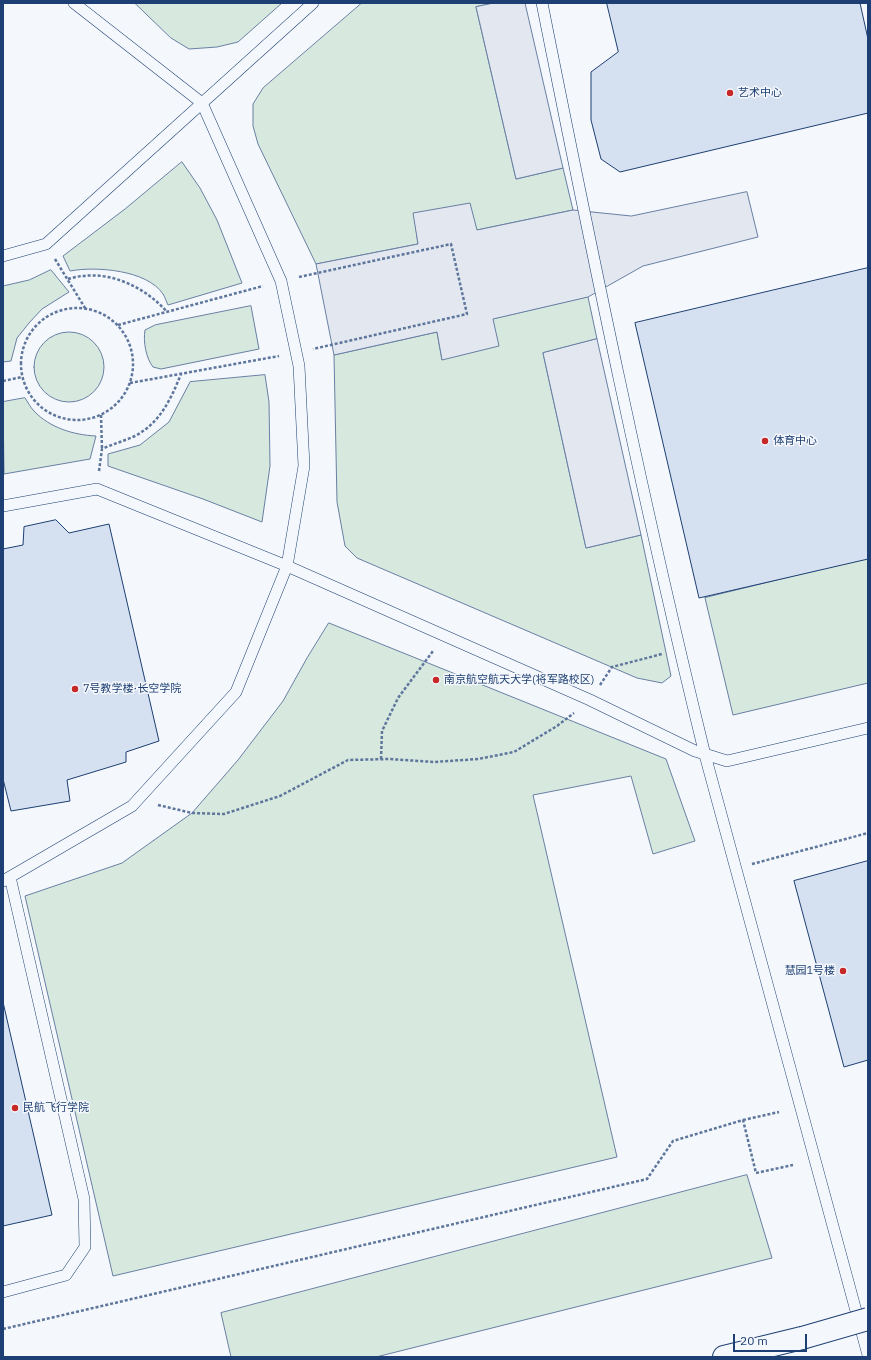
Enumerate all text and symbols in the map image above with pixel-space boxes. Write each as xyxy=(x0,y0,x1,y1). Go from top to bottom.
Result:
place label: 艺术中心 xyxy=(738,86,782,100)
marker: 艺术中心 xyxy=(725,88,735,98)
place label: 体育中心 xyxy=(773,434,817,448)
marker: 体育中心 xyxy=(760,436,770,446)
place label: 南京航空航天大学(将军路校区) xyxy=(444,673,594,687)
marker: 南京航空航天大学(将军路校区) xyxy=(431,675,441,685)
place label: 7号教学楼·长空学院 xyxy=(83,682,181,696)
marker: 7号教学楼·长空学院 xyxy=(70,684,80,694)
place label: 慧园1号楼 xyxy=(784,964,835,978)
marker: 慧园1号楼 xyxy=(838,966,848,976)
place label: 民航飞行学院 xyxy=(23,1101,89,1115)
marker: 民航飞行学院 xyxy=(10,1103,20,1113)
scale bar xyxy=(735,1326,809,1352)
text: 20 m xyxy=(740,1333,768,1348)

